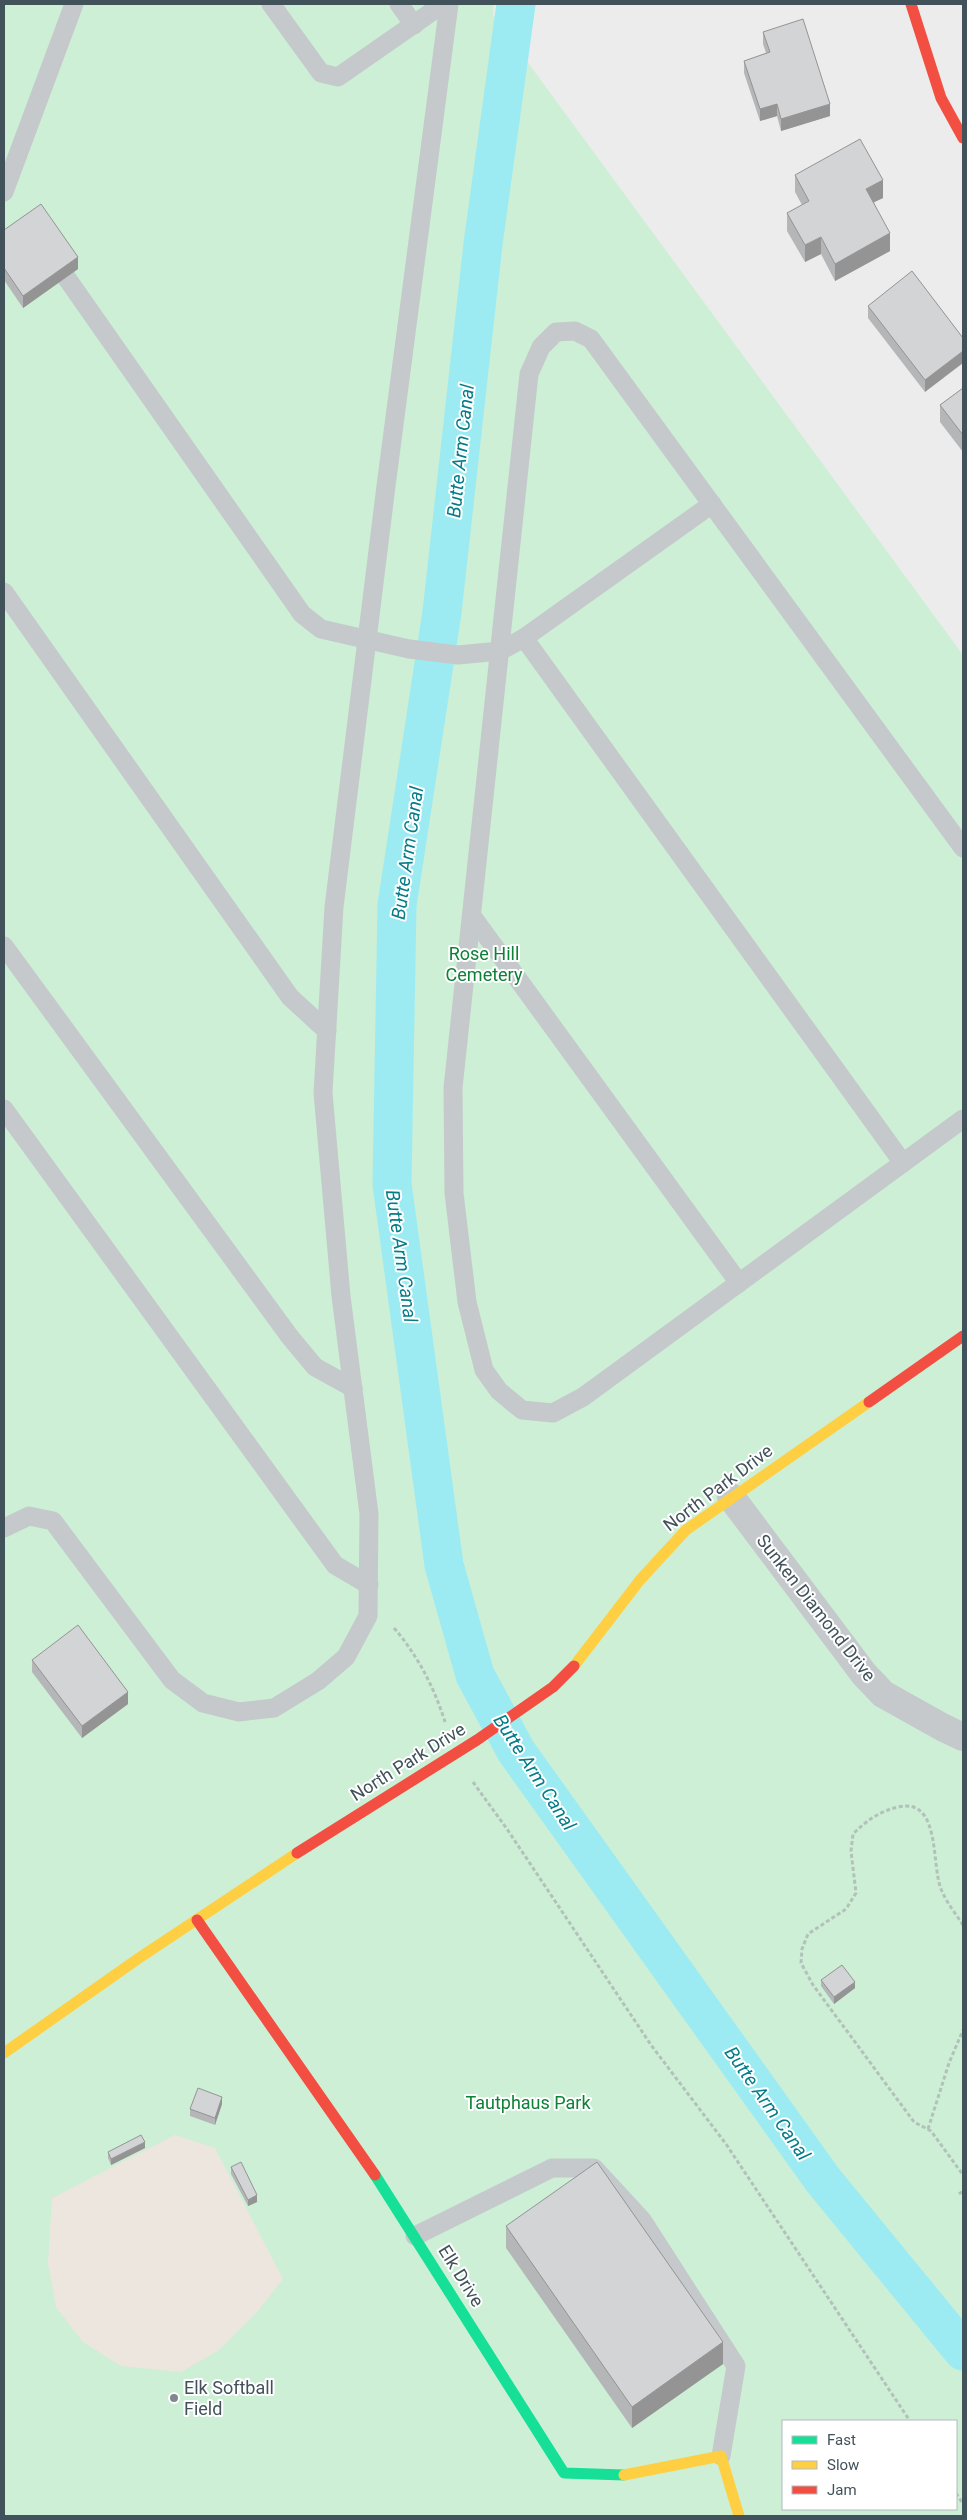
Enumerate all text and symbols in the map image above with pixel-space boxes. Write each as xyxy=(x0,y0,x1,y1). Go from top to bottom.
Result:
water label: Butte Arm Canal xyxy=(442,383,479,519)
water label: Butte Arm Canal xyxy=(387,785,428,921)
park label: Rose Hill Cemetery xyxy=(446,943,523,985)
water label: Butte Arm Canal xyxy=(381,1188,422,1325)
street label: North Park Drive xyxy=(659,1440,776,1535)
street label: Sunken Diamond Drive xyxy=(753,1530,880,1685)
water label: Butte Arm Canal xyxy=(488,1710,581,1835)
street label: North Park Drive xyxy=(347,1718,469,1805)
water label: Butte Arm Canal xyxy=(720,2042,816,2165)
park label: Tautphaus Park xyxy=(465,2092,591,2113)
street label: Elk Drive xyxy=(434,2241,489,2310)
place label: Elk Softball Field xyxy=(184,2377,274,2419)
marker: Elk Softball Field xyxy=(168,2392,180,2404)
legend xyxy=(782,2420,957,2510)
text: Fast xyxy=(827,2431,856,2449)
text: Slow xyxy=(827,2456,859,2474)
text: Jam xyxy=(827,2481,857,2499)

